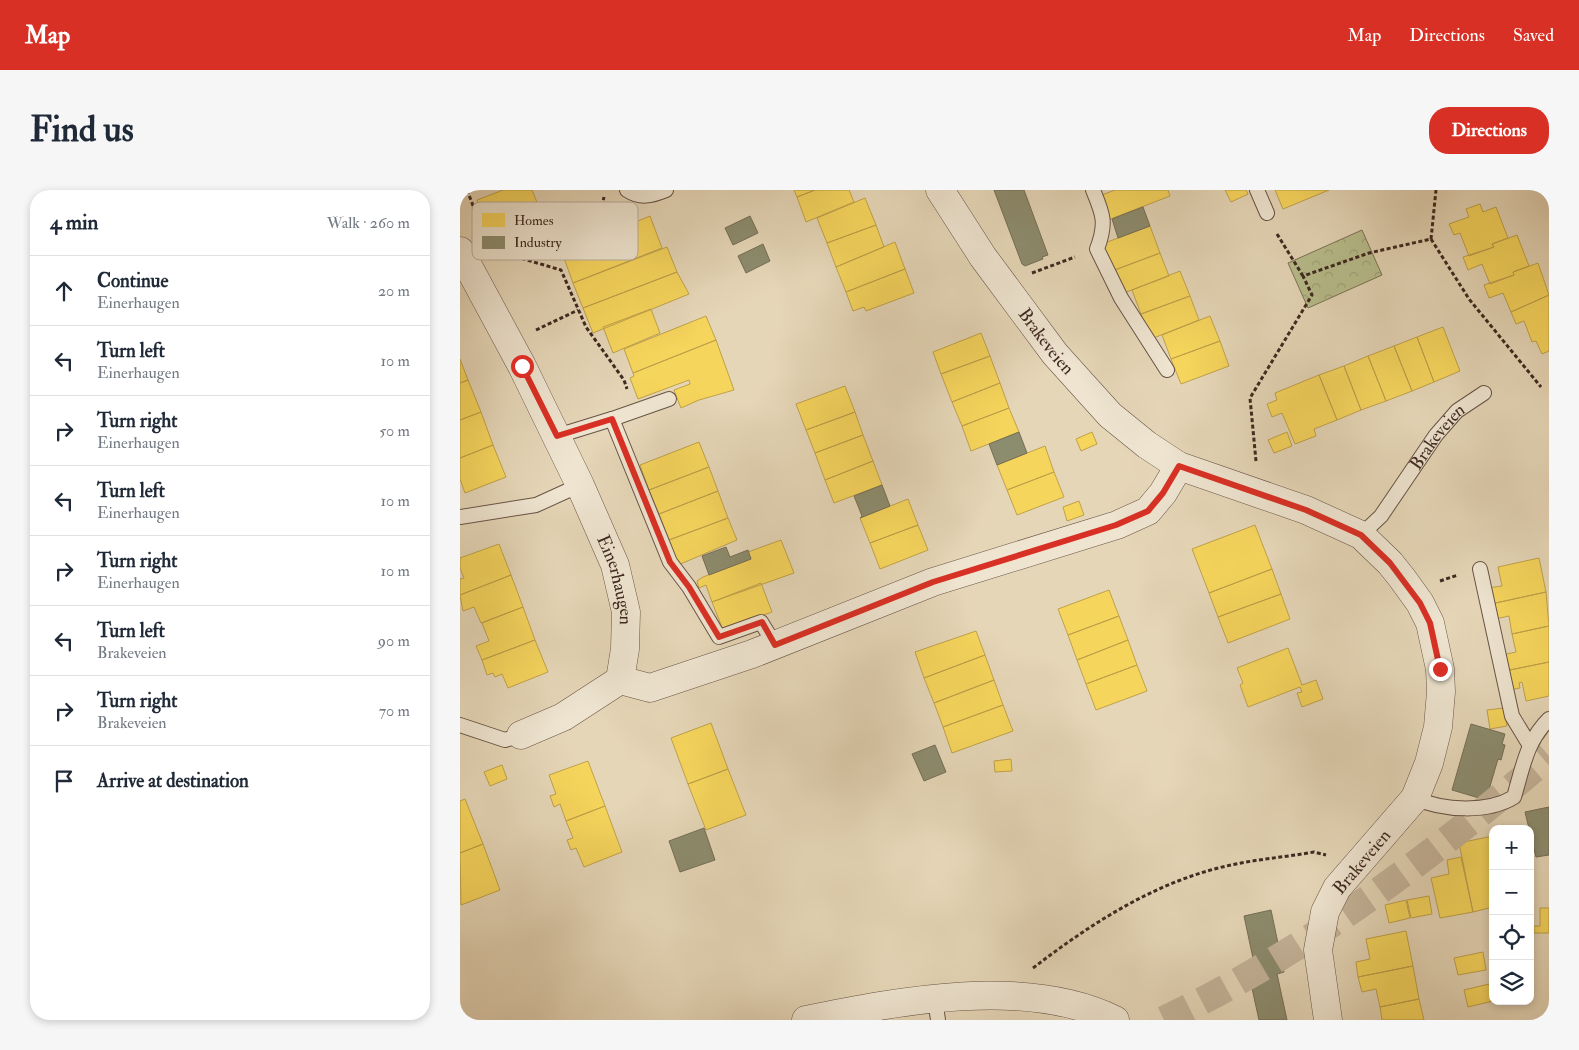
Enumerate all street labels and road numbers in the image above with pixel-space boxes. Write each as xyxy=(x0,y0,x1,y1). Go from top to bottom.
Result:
street label: Brakeveien xyxy=(1013,303,1079,379)
street label: Brakeveien xyxy=(1404,398,1469,474)
street label: Einerhaugen xyxy=(592,531,638,625)
street label: Brakeveien xyxy=(1328,825,1396,899)

